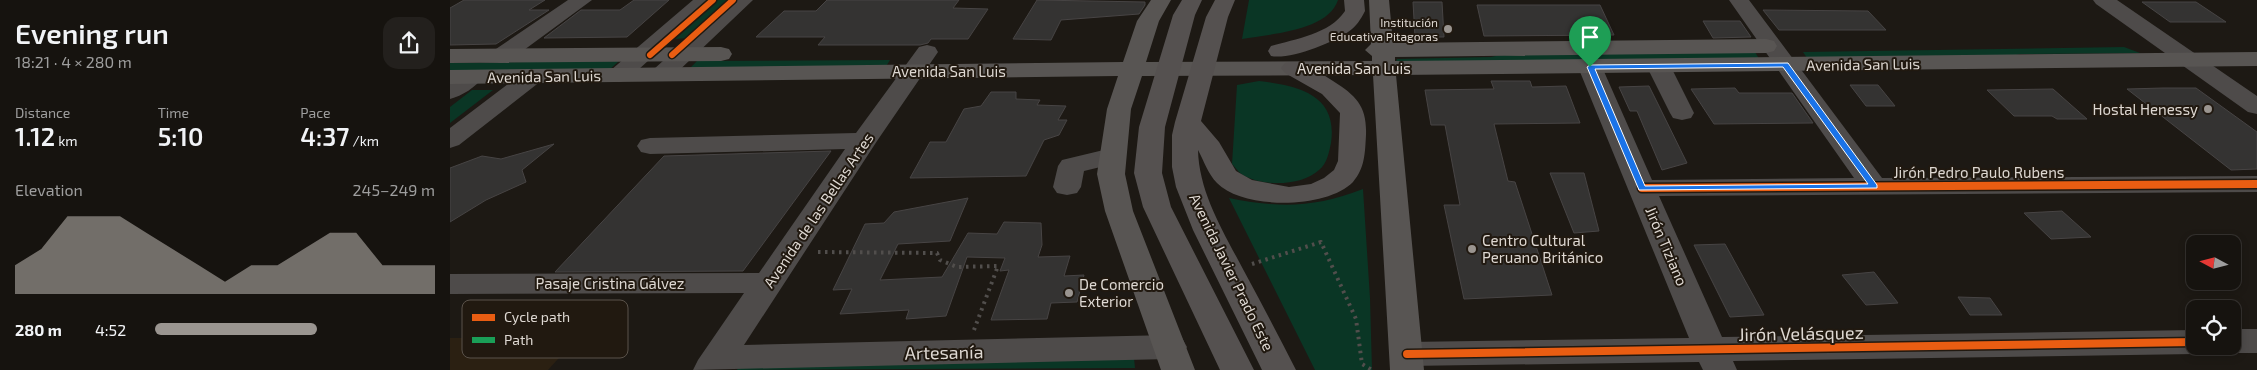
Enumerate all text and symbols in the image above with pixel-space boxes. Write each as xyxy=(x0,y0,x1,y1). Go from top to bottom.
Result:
place label: Institución Educativa Pitagoras xyxy=(1330,15,1438,43)
text: Evening run xyxy=(15,16,169,50)
pin xyxy=(1569,16,1611,67)
button: share xyxy=(383,17,435,69)
marker: Institución Educativa Pitagoras xyxy=(1442,23,1454,35)
icon: arrive xyxy=(1576,23,1604,51)
text: 18:21 · 4 × 280 m xyxy=(15,52,132,71)
street label: Avenida San Luis xyxy=(1806,54,1920,74)
street label: Avenida San Luis xyxy=(1297,59,1411,77)
street label: Avenida San Luis xyxy=(892,62,1006,80)
street label: Avenida San Luis xyxy=(487,66,601,86)
place label: Hostal Henessy xyxy=(2092,100,2198,118)
marker: Hostal Henessy xyxy=(2202,103,2214,115)
text: Distance xyxy=(15,104,70,121)
text: Time xyxy=(158,104,189,121)
text: Pace xyxy=(300,104,330,121)
text: 1.12 xyxy=(15,121,55,151)
text: 5:10 xyxy=(158,121,203,151)
text: 4:37 xyxy=(300,121,349,151)
street label: Avenida de las Bellas Artes xyxy=(759,129,877,291)
text: km xyxy=(55,132,78,149)
text: /km xyxy=(349,132,379,149)
street label: Jirón Pedro Paulo Rubens xyxy=(1894,163,2064,181)
text: Elevation xyxy=(15,180,83,199)
text: 245–249 m xyxy=(353,180,435,199)
street label: Avenida Javier Prado Este xyxy=(1186,190,1278,354)
street label: Jirón Tiziano xyxy=(1642,204,1692,288)
place label: Centro Cultural Peruano Británico xyxy=(1482,231,1603,266)
north arrow xyxy=(2186,235,2241,290)
map controls xyxy=(2186,235,2241,355)
marker: Centro Cultural Peruano Británico xyxy=(1466,243,1478,255)
street label: Pasaje Cristina Gálvez xyxy=(535,274,685,293)
place label: De Comercio Exterior xyxy=(1079,275,1164,310)
marker: De Comercio Exterior xyxy=(1063,287,1075,299)
legend xyxy=(462,300,628,358)
button: locate xyxy=(2186,300,2241,355)
text: Cycle path xyxy=(504,308,570,325)
text: 280 m xyxy=(15,320,62,339)
text: 4:52 xyxy=(95,320,126,339)
street label: Jirón Velásquez xyxy=(1738,321,1864,345)
text: Path xyxy=(504,331,533,348)
street label: Artesanía xyxy=(904,340,984,364)

